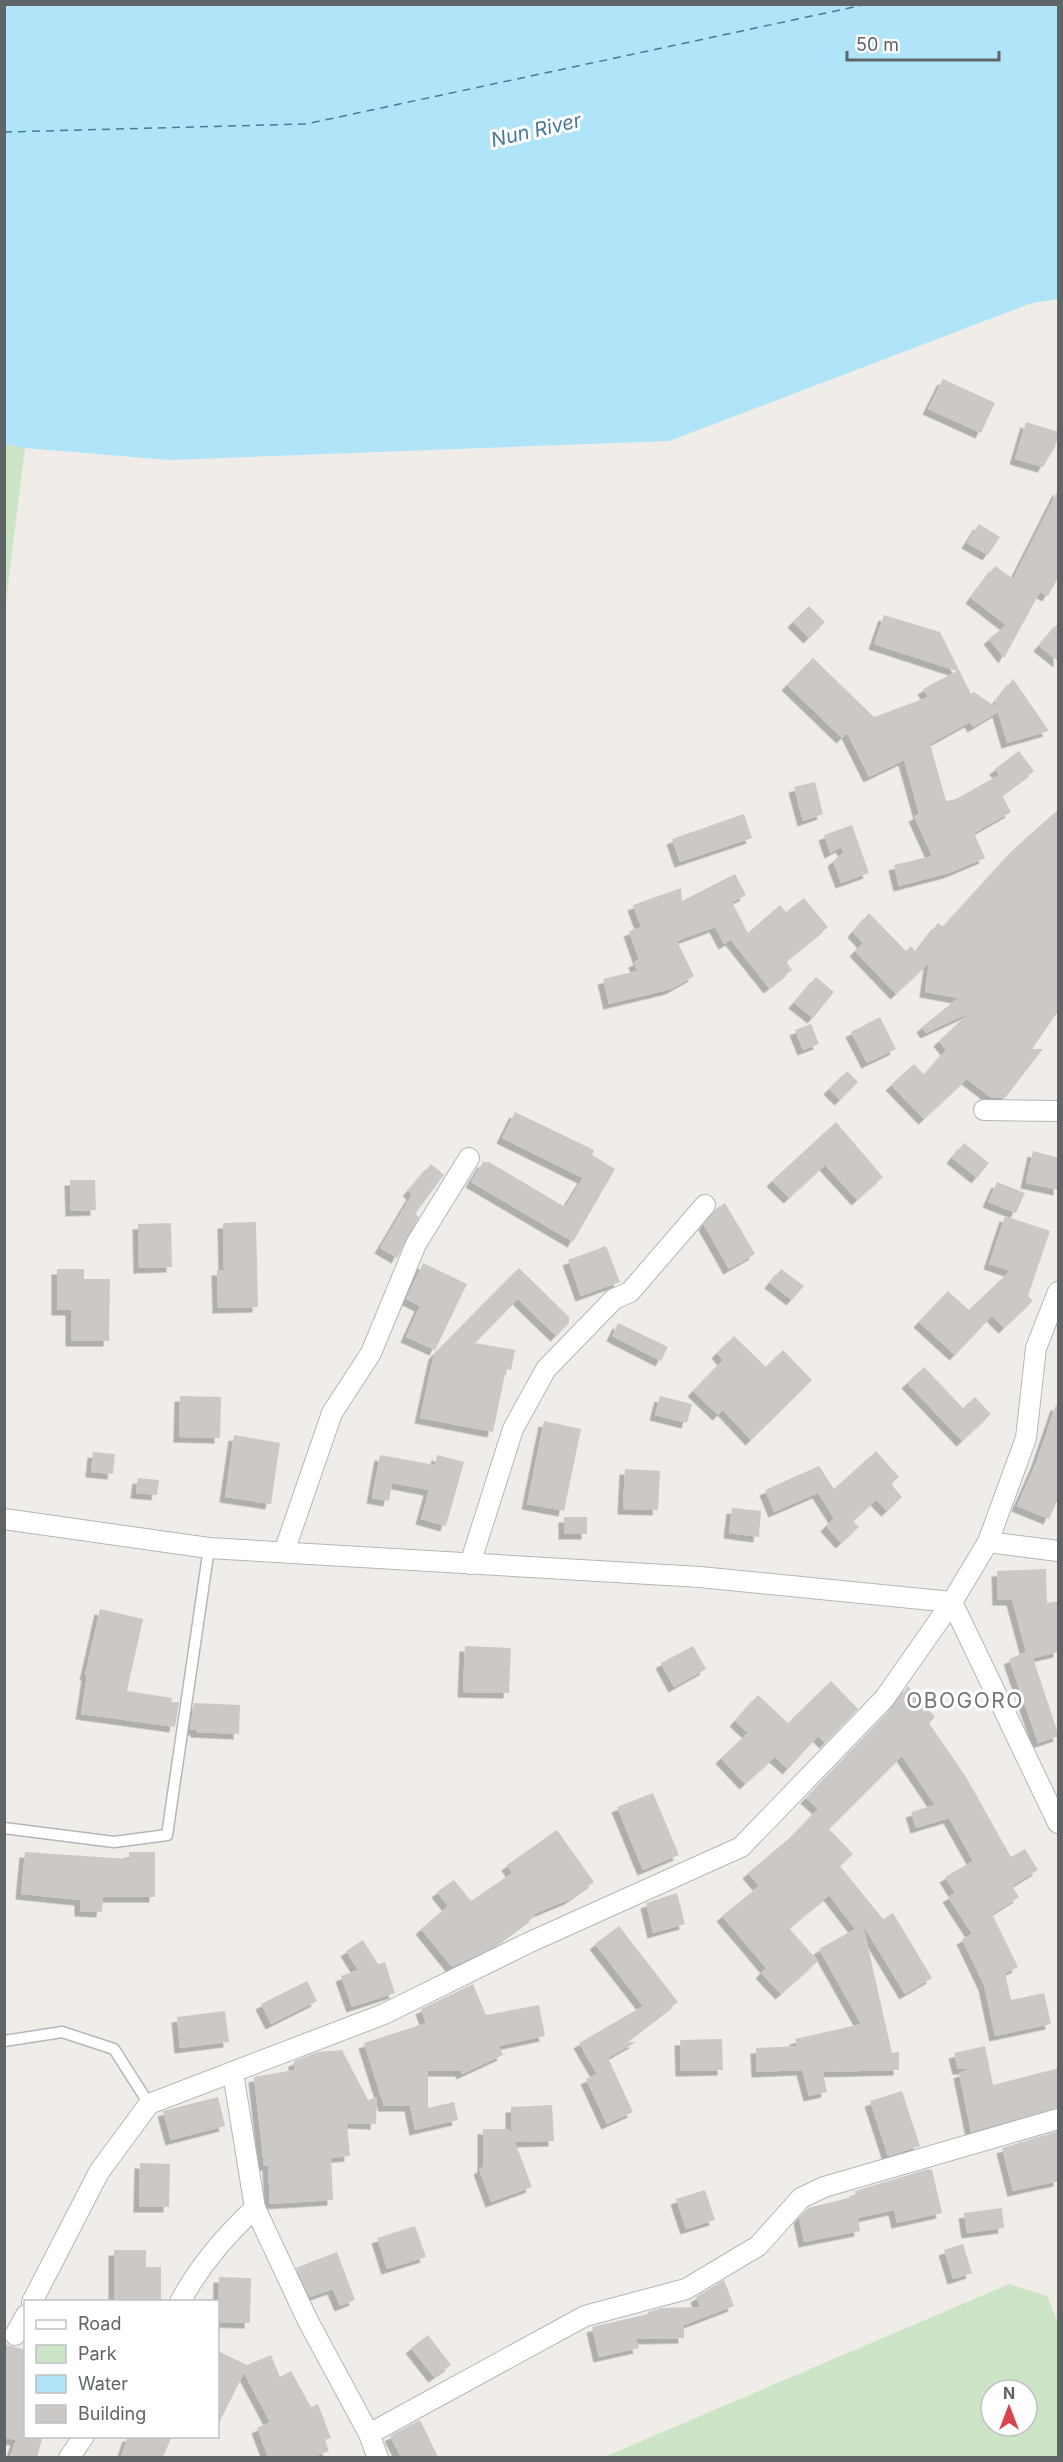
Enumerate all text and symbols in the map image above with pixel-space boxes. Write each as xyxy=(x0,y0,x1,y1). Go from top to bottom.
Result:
scale bar xyxy=(847,24,998,62)
text: 50 m xyxy=(856,34,899,55)
water label: Nun River xyxy=(488,108,584,152)
district label: OBOGORO xyxy=(906,1688,1024,1713)
legend xyxy=(24,2300,219,2438)
text: Road xyxy=(78,2313,121,2334)
text: Park xyxy=(78,2343,117,2364)
text: Water xyxy=(78,2373,128,2394)
north arrow xyxy=(979,2378,1039,2438)
text: N xyxy=(1003,2383,1015,2403)
text: Building xyxy=(78,2403,146,2424)

